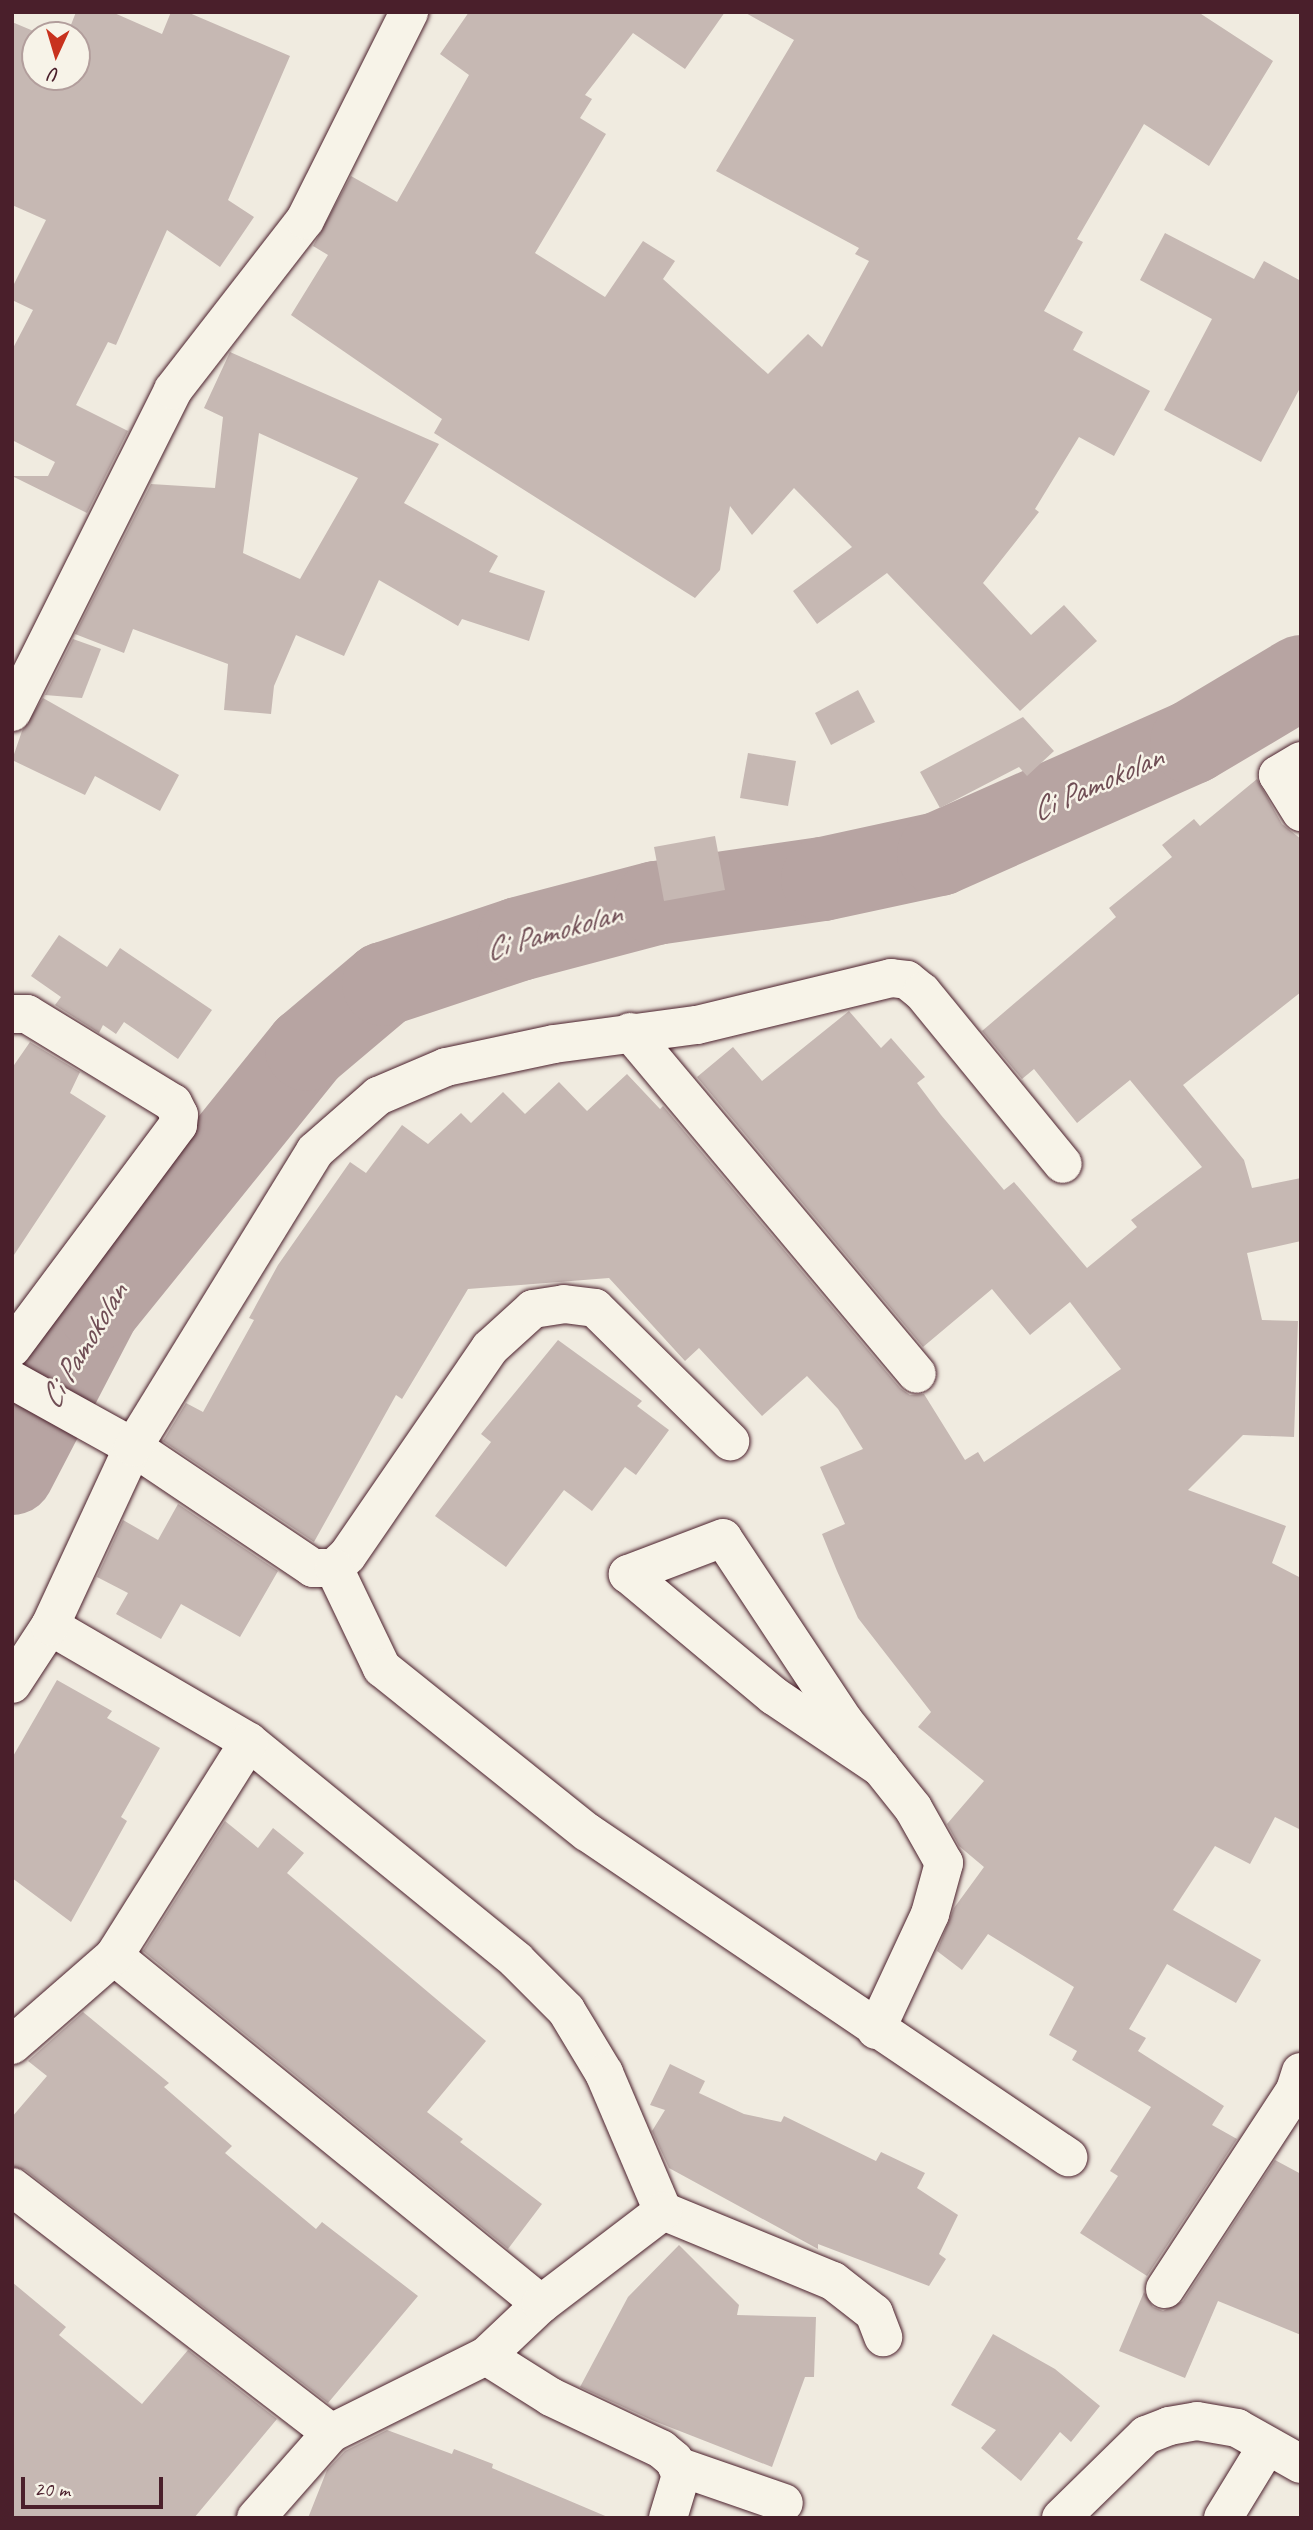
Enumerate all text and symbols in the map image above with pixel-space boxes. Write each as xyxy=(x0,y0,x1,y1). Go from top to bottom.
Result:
north arrow xyxy=(21,21,91,91)
text: U xyxy=(49,63,60,87)
water label: Ci Pamokolan xyxy=(1024,738,1170,830)
water label: Ci Pamokolan xyxy=(479,894,627,970)
water label: Ci Pamokolan xyxy=(31,1275,137,1417)
scale bar xyxy=(24,2464,166,2508)
text: 20 m xyxy=(34,2476,70,2502)

